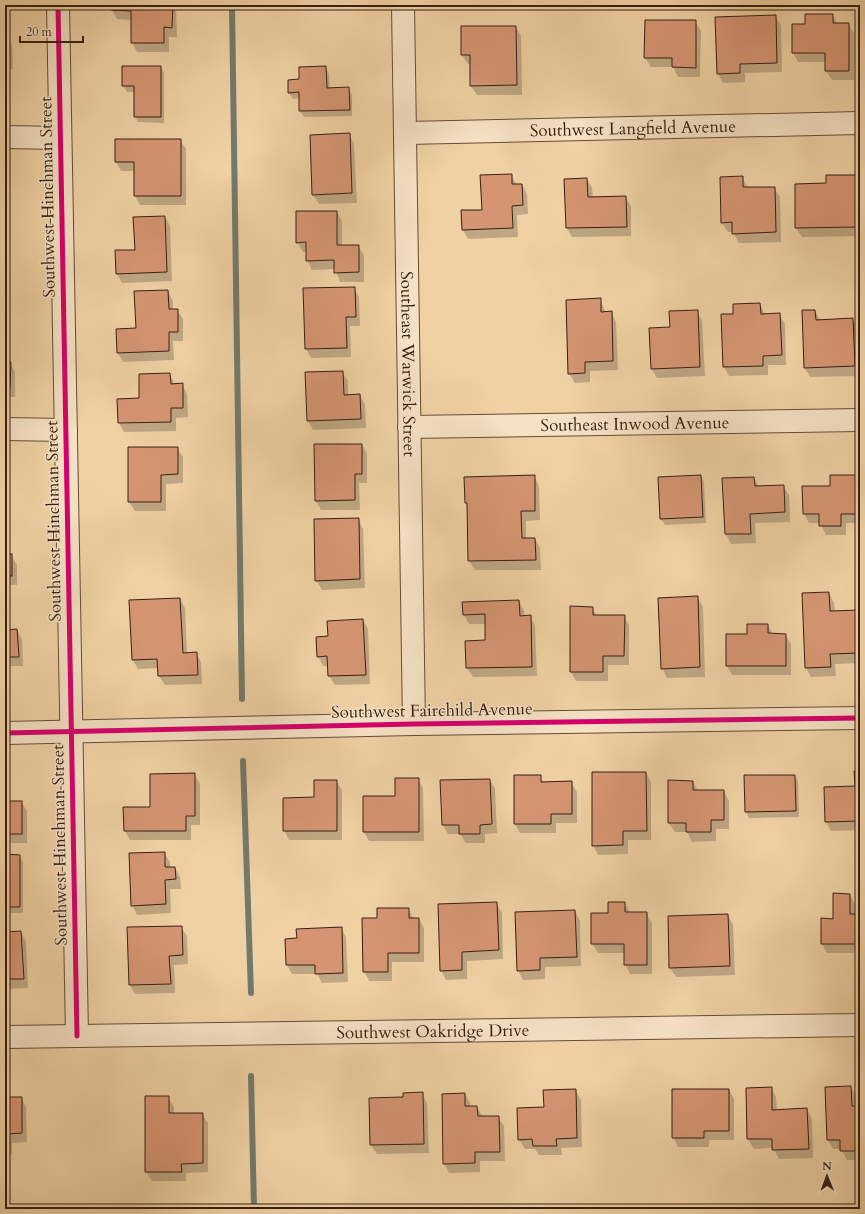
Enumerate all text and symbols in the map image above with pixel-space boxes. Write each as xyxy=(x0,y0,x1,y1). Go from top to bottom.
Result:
scale bar xyxy=(20,18,83,44)
text: 20 m xyxy=(26,24,53,40)
street label: Southwest Hinchman Street xyxy=(34,96,61,298)
street label: Southwest Langfield Avenue xyxy=(530,115,736,142)
street label: Southeast Warwick Street xyxy=(395,271,421,458)
street label: Southeast Inwood Avenue xyxy=(540,411,730,437)
street label: Southwest Hinchman Street xyxy=(40,420,67,622)
street label: Southwest Fairchild Avenue xyxy=(331,697,533,724)
street label: Southwest Hinchman Street xyxy=(46,744,73,946)
street label: Southwest Oakridge Drive xyxy=(336,1019,530,1044)
north arrow xyxy=(807,1156,847,1196)
text: N xyxy=(822,1159,832,1174)

